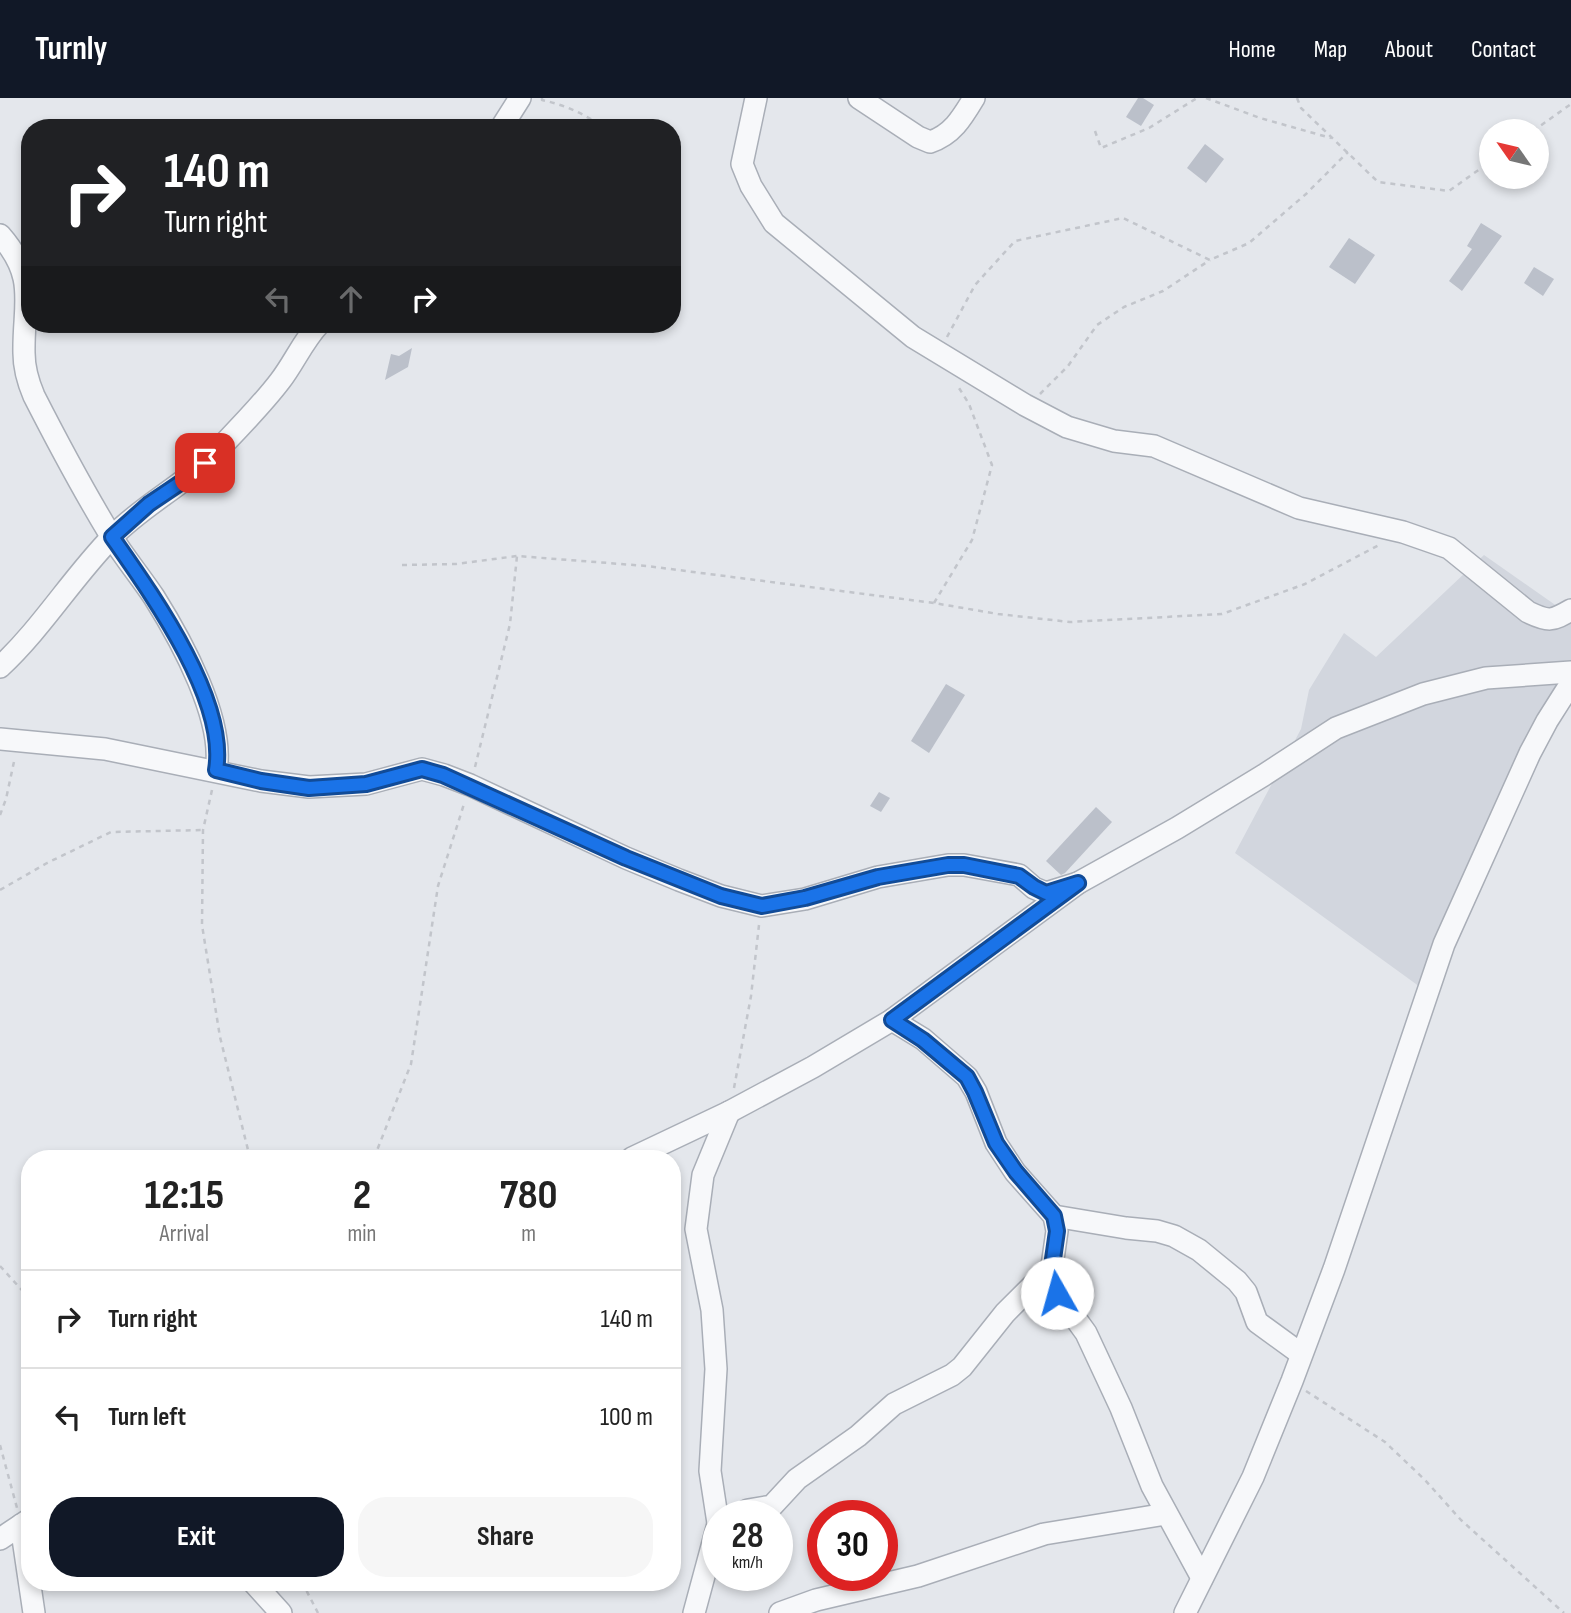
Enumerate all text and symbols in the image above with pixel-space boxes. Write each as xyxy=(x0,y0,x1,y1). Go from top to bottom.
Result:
text: Turnly xyxy=(35,29,107,69)
text: Home xyxy=(1228,35,1276,64)
text: Map xyxy=(1314,35,1347,64)
text: About xyxy=(1385,35,1433,64)
text: Contact xyxy=(1471,35,1536,64)
north arrow xyxy=(1479,119,1549,189)
map controls xyxy=(1479,119,1549,189)
text: 140 m xyxy=(164,143,270,202)
icon: right xyxy=(49,147,140,238)
text: Turn right xyxy=(164,203,268,242)
icon: left xyxy=(259,280,297,318)
icon: ahead xyxy=(332,280,370,318)
icon: right xyxy=(405,280,443,318)
pin xyxy=(175,433,235,493)
icon: arrive xyxy=(186,444,224,482)
text: 12:15 xyxy=(144,1170,224,1221)
text: 2 xyxy=(353,1170,371,1221)
text: 780 xyxy=(500,1170,558,1221)
text: Arrival xyxy=(160,1220,209,1248)
text: min xyxy=(347,1220,376,1248)
text: m xyxy=(521,1220,536,1248)
position arrow xyxy=(1020,1256,1094,1330)
icon: right xyxy=(49,1300,87,1338)
text: Turn right xyxy=(108,1304,197,1335)
text: 140 m xyxy=(601,1304,653,1335)
icon: left xyxy=(49,1398,87,1436)
text: Turn left xyxy=(108,1402,186,1433)
text: 100 m xyxy=(600,1402,653,1433)
button: Exit xyxy=(49,1497,344,1577)
button: Share xyxy=(358,1497,653,1577)
speed limit sign: 30 xyxy=(807,1500,898,1591)
text: 28 xyxy=(732,1515,763,1558)
text: km/h xyxy=(732,1552,763,1573)

